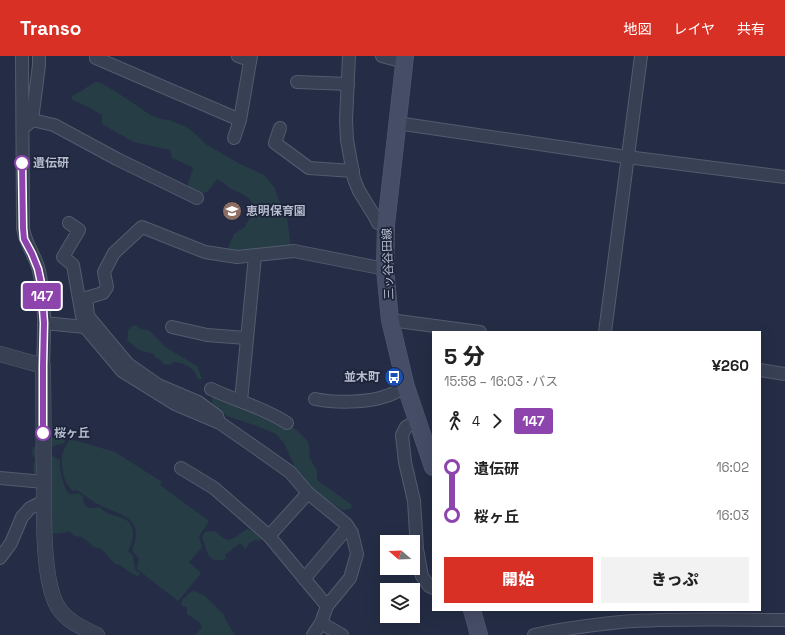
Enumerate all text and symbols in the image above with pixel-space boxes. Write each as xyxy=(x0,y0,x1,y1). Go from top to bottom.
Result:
text: Transo xyxy=(20,16,81,41)
text: 地図 xyxy=(623,20,651,38)
text: レイヤ xyxy=(673,20,715,38)
text: 共有 xyxy=(737,20,765,38)
marker: 遺伝研 xyxy=(14,155,30,171)
place label: 遺伝研 xyxy=(33,155,69,171)
school or university icon: 恵明保育園 xyxy=(221,200,243,222)
place label: 恵明保育園 xyxy=(246,203,306,219)
street label: 三ッ谷谷田線 xyxy=(379,228,397,300)
line badge: 147 xyxy=(19,283,65,309)
text: 147 xyxy=(31,287,53,305)
text: 5 分 xyxy=(444,342,485,370)
text: ¥260 xyxy=(712,356,749,375)
bus stop icon: 並木町 xyxy=(383,366,405,388)
place label: 並木町 xyxy=(344,369,380,385)
text: 15:58 – 16:03 · バス xyxy=(444,373,558,390)
icon: walk xyxy=(444,410,466,432)
icon: forward xyxy=(486,410,508,432)
text: 147 xyxy=(522,412,545,430)
text: 4 xyxy=(472,413,480,430)
marker: 桜ヶ丘 xyxy=(35,425,51,441)
place label: 桜ヶ丘 xyxy=(54,425,90,441)
text: 遺伝研 xyxy=(474,459,519,478)
text: 16:02 xyxy=(716,459,749,476)
text: 桜ヶ丘 xyxy=(474,507,519,526)
text: 16:03 xyxy=(716,507,749,524)
north arrow xyxy=(380,535,420,575)
map controls xyxy=(380,535,420,623)
button: 開始 xyxy=(444,557,593,603)
button: きっぷ xyxy=(601,557,749,603)
button: layers xyxy=(380,583,420,623)

